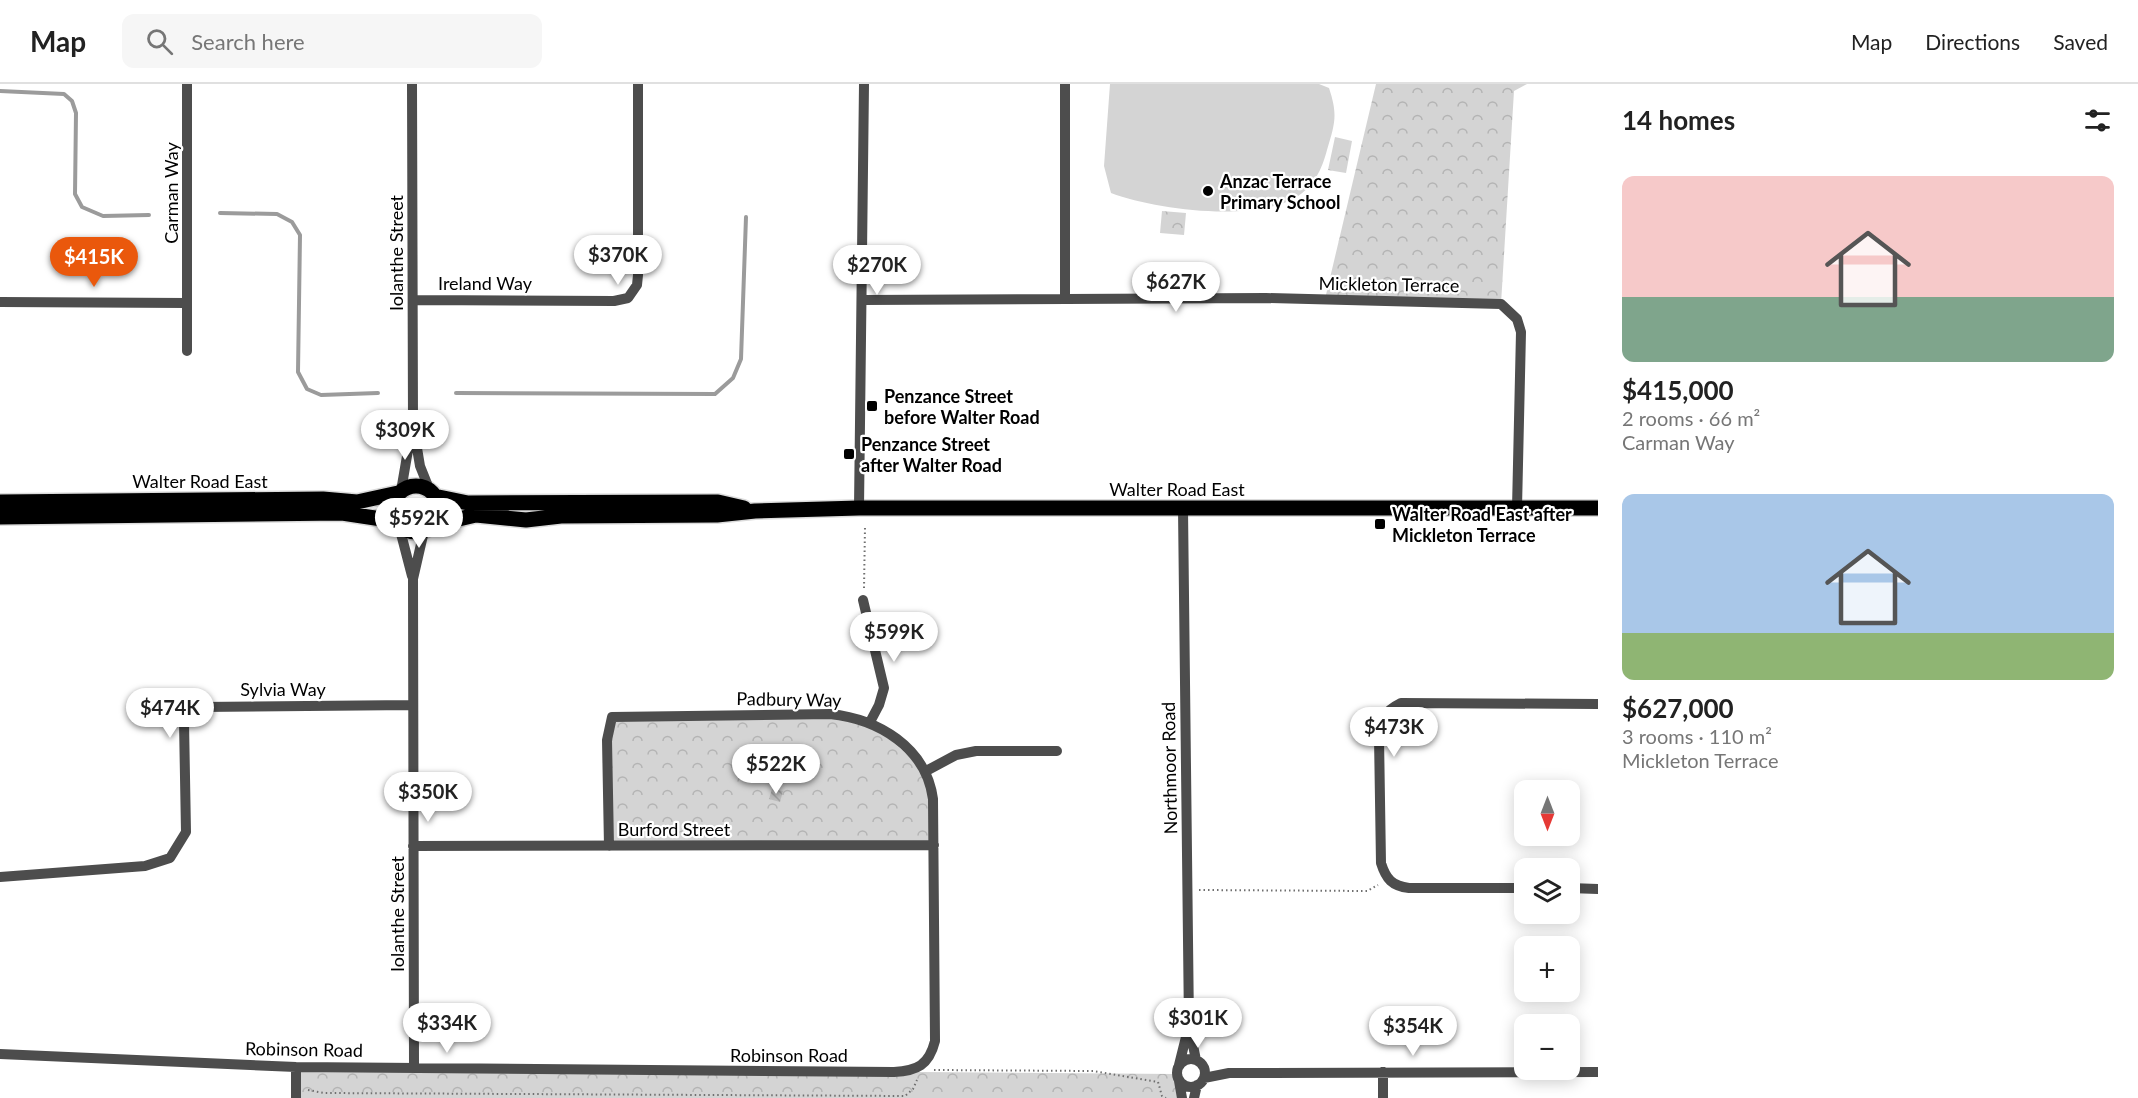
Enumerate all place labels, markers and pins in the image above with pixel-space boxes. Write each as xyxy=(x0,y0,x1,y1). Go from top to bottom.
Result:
place label: Anzac Terrace Primary School xyxy=(1219,170,1340,213)
marker: Anzac Terrace Primary School xyxy=(1201,184,1215,198)
pin: $370K xyxy=(576,235,660,286)
pin: $415K xyxy=(52,237,136,288)
pin: $270K xyxy=(835,245,919,296)
pin: $627K xyxy=(1134,262,1218,313)
place label: Penzance Street before Walter Road xyxy=(884,385,1040,428)
marker: Penzance Street before Walter Road xyxy=(865,399,879,413)
pin: $309K xyxy=(363,410,447,461)
place label: Penzance Street after Walter Road xyxy=(861,433,1002,476)
marker: Penzance Street after Walter Road xyxy=(842,447,856,461)
pin: $592K xyxy=(377,498,461,549)
place label: Walter Road East after Mickleton Terrace xyxy=(1392,503,1572,546)
marker: Walter Road East after Mickleton Terrace xyxy=(1373,517,1387,531)
pin: $599K xyxy=(852,612,936,663)
pin: $474K xyxy=(128,688,212,739)
pin: $473K xyxy=(1352,707,1436,758)
pin: $522K xyxy=(734,744,818,795)
pin: $350K xyxy=(386,772,470,823)
pin: $301K xyxy=(1156,998,1240,1049)
pin: $334K xyxy=(405,1003,489,1054)
pin: $354K xyxy=(1371,1006,1455,1057)

